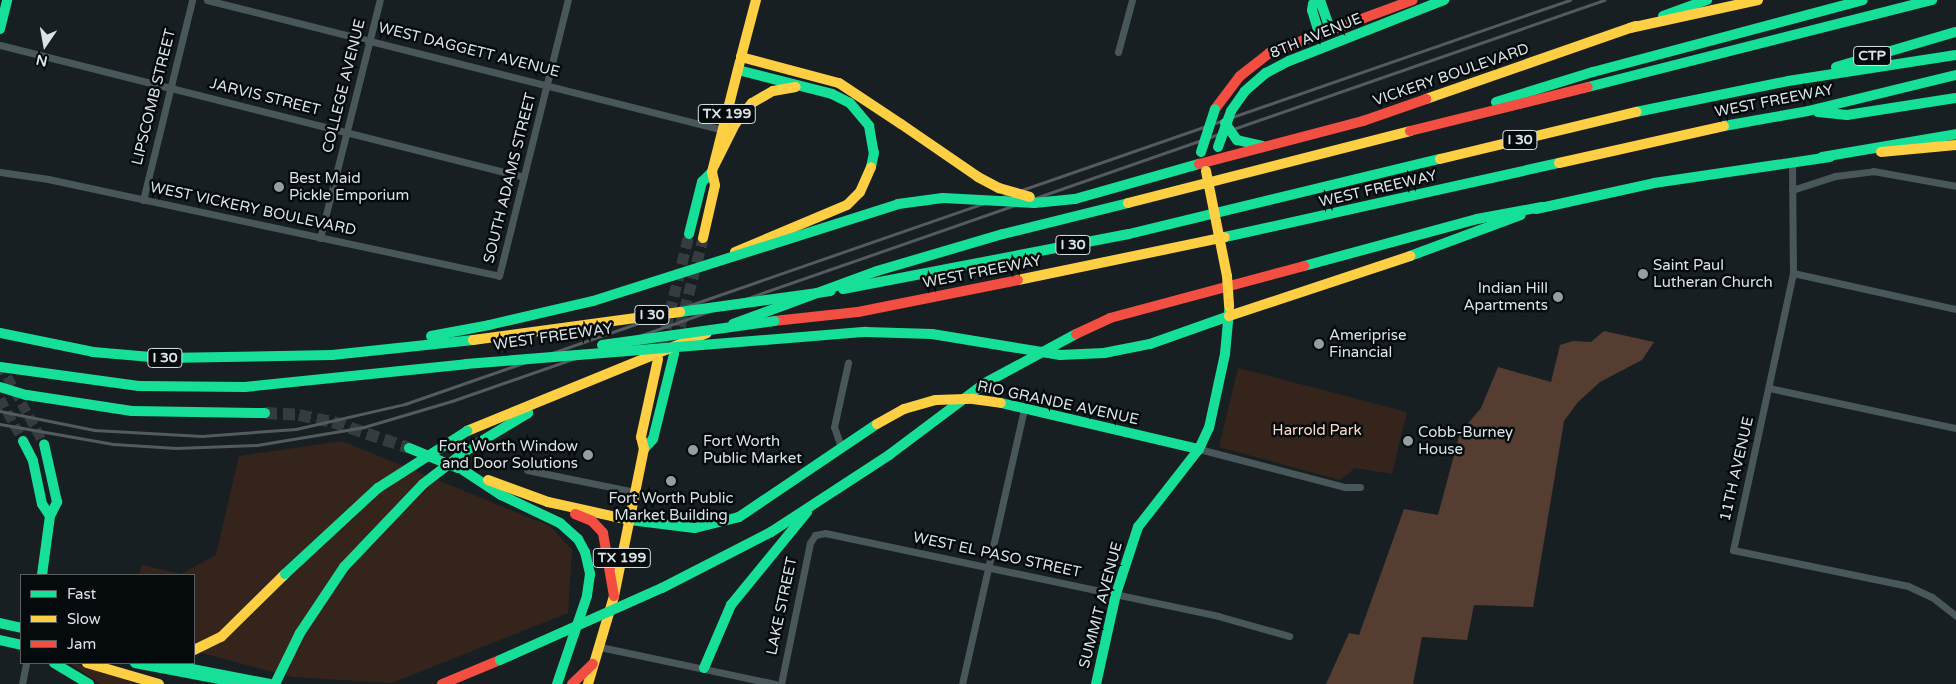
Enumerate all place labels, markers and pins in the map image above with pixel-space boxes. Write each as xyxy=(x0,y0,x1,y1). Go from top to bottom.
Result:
place label: Best Maid Pickle Emporium xyxy=(289,169,409,204)
marker: Best Maid Pickle Emporium xyxy=(273,181,285,193)
place label: Saint Paul Lutheran Church xyxy=(1653,256,1773,291)
marker: Saint Paul Lutheran Church xyxy=(1637,268,1649,280)
place label: Indian Hill Apartments xyxy=(1463,279,1548,314)
marker: Indian Hill Apartments xyxy=(1552,291,1564,303)
place label: Ameriprise Financial xyxy=(1329,326,1406,361)
marker: Ameriprise Financial xyxy=(1313,338,1325,350)
place label: Cobb-Burney House xyxy=(1418,423,1513,458)
place label: Fort Worth Public Market xyxy=(703,432,802,467)
marker: Cobb-Burney House xyxy=(1402,435,1414,447)
place label: Fort Worth Window and Door Solutions xyxy=(439,437,578,472)
marker: Fort Worth Public Market xyxy=(687,444,699,456)
marker: Fort Worth Window and Door Solutions xyxy=(582,449,594,461)
marker: Fort Worth Public Market Building xyxy=(665,475,677,487)
place label: Fort Worth Public Market Building xyxy=(608,489,734,524)

